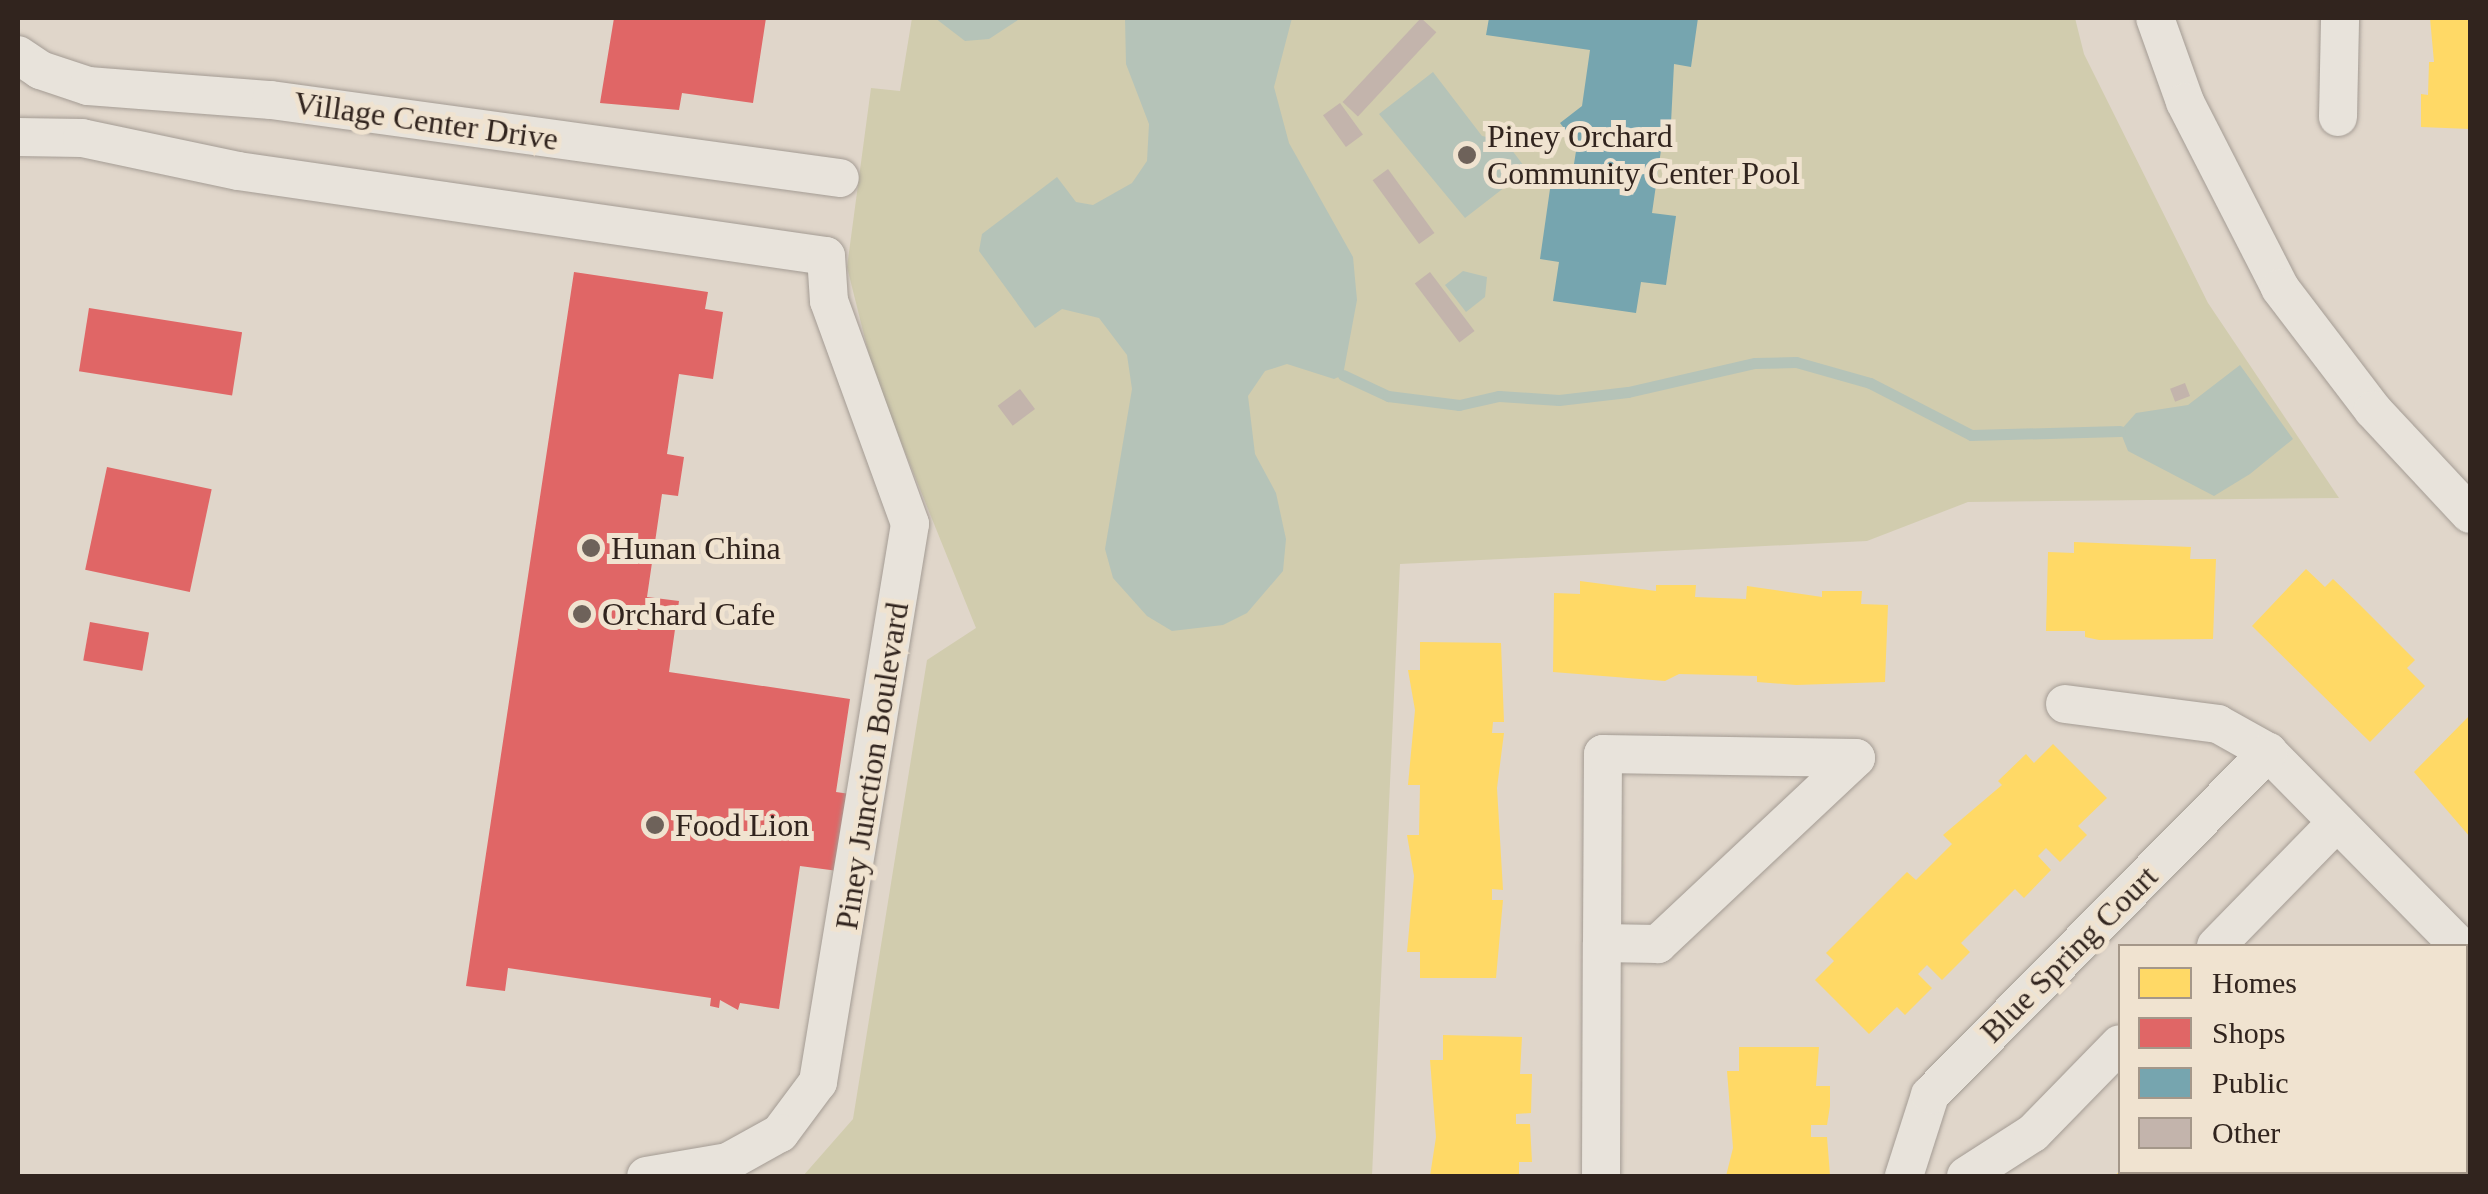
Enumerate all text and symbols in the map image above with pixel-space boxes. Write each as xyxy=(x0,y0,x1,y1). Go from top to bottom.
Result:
street label: Village Center Drive xyxy=(291,83,561,159)
place label: Piney Orchard Community Center Pool xyxy=(1487,118,1800,193)
marker: Piney Orchard Community Center Pool xyxy=(1456,144,1478,166)
place label: Hunan China xyxy=(611,529,781,567)
marker: Hunan China xyxy=(580,537,602,559)
place label: Orchard Cafe xyxy=(602,595,775,633)
street label: Piney Junction Boulevard xyxy=(827,600,917,932)
marker: Orchard Cafe xyxy=(571,603,593,625)
place label: Food Lion xyxy=(675,806,809,844)
marker: Food Lion xyxy=(644,814,666,836)
street label: Blue Spring Court xyxy=(1972,857,2166,1051)
legend xyxy=(2118,944,2468,1174)
text: Homes xyxy=(2212,966,2297,999)
text: Shops xyxy=(2212,1016,2285,1049)
text: Public xyxy=(2212,1066,2289,1099)
text: Other xyxy=(2212,1116,2280,1149)

